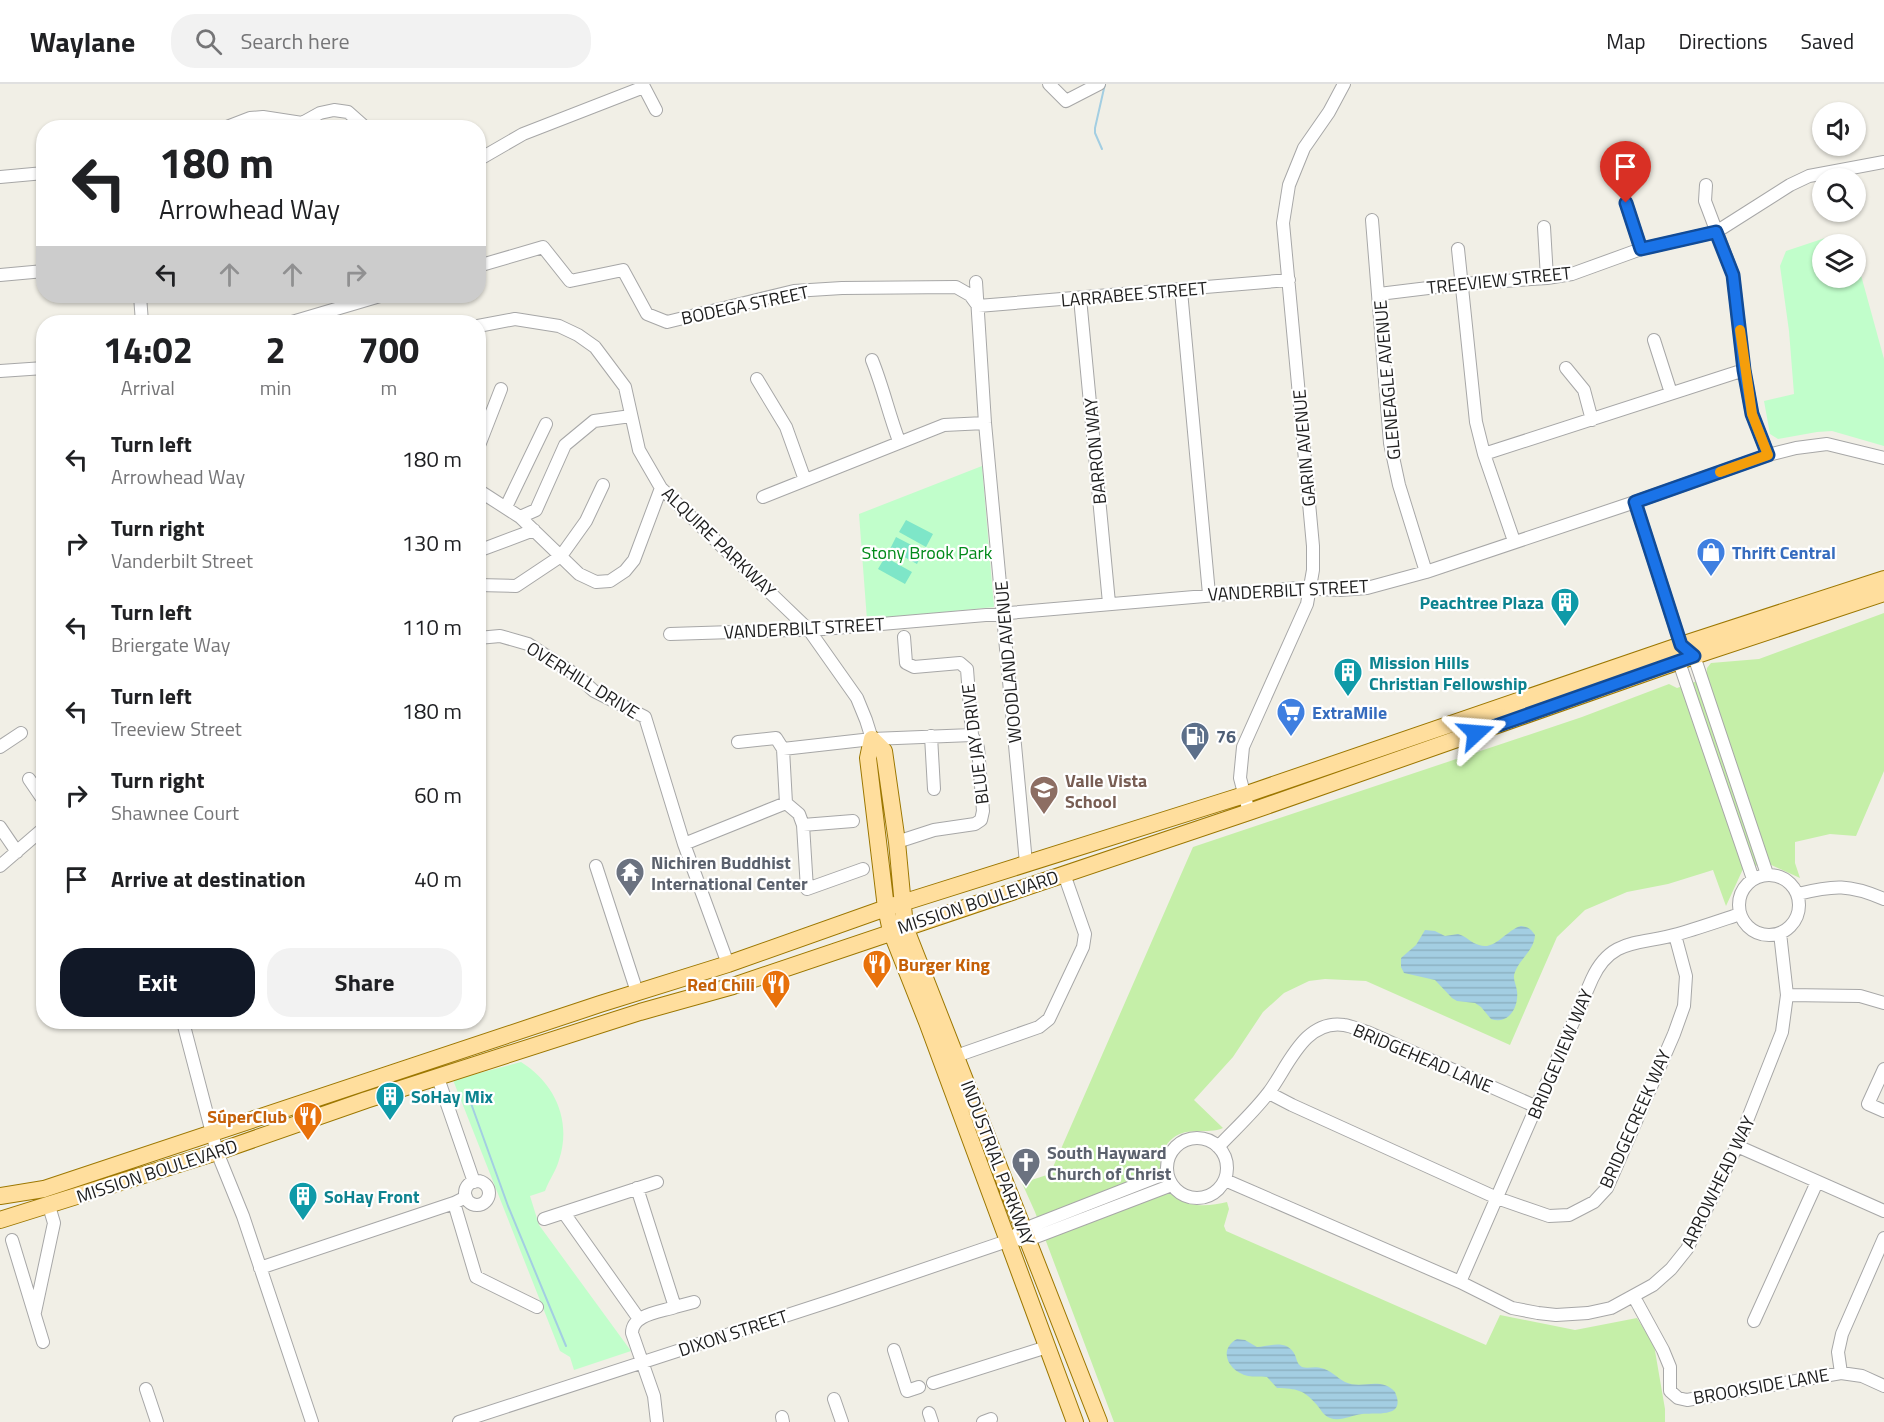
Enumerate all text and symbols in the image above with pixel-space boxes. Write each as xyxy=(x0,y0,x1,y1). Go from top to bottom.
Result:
search box xyxy=(171,14,591,68)
text: Waylane xyxy=(30,20,135,63)
text: Search here xyxy=(240,24,350,58)
icon: search xyxy=(192,25,225,58)
text: Map xyxy=(1606,25,1646,57)
text: Directions xyxy=(1679,25,1768,57)
text: Saved xyxy=(1801,25,1854,57)
map controls xyxy=(1812,102,1866,288)
button: sound xyxy=(1812,102,1866,156)
text: 180 m xyxy=(159,130,274,194)
pin xyxy=(1600,141,1651,203)
icon: left xyxy=(60,144,138,222)
icon: arrive xyxy=(1609,150,1642,183)
button: search xyxy=(1812,168,1866,222)
text: Arrowhead Way xyxy=(159,188,340,229)
button: layers xyxy=(1812,234,1866,288)
icon: left xyxy=(150,258,183,291)
icon: ahead xyxy=(213,258,246,291)
icon: ahead xyxy=(276,258,309,291)
icon: right xyxy=(339,258,372,291)
street label: TREEVIEW STREET xyxy=(1426,259,1573,301)
street label: LARRABEE STREET xyxy=(1060,274,1209,314)
street label: BODEGA STREET xyxy=(679,278,812,332)
street label: GLENEAGLE AVENUE xyxy=(1367,299,1407,461)
text: 14:02 xyxy=(103,322,193,377)
text: 2 xyxy=(266,322,286,377)
text: 700 xyxy=(359,322,419,377)
text: Arrival xyxy=(121,372,175,403)
text: min xyxy=(260,372,292,403)
text: m xyxy=(380,372,397,403)
street label: GARIN AVENUE xyxy=(1285,388,1323,508)
street label: BARRON WAY xyxy=(1077,396,1113,505)
text: Turn left xyxy=(111,427,192,461)
text: 180 m xyxy=(402,442,462,476)
icon: left xyxy=(60,443,93,476)
text: Arrowhead Way xyxy=(111,461,245,492)
street label: ALQUIRE PARKWAY xyxy=(656,480,782,604)
text: Turn right xyxy=(111,511,205,545)
text: 130 m xyxy=(402,526,462,560)
icon: right xyxy=(60,527,93,560)
shop icon: Thrift Central xyxy=(1695,536,1727,578)
park label: Stony Brook Park xyxy=(862,539,993,566)
place label: Thrift Central xyxy=(1732,539,1836,566)
text: Vanderbilt Street xyxy=(111,545,253,576)
street label: VANDERBILT STREET xyxy=(1207,572,1370,608)
street label: WOODLAND AVENUE xyxy=(987,580,1029,744)
building icon: Peachtree Plaza xyxy=(1549,586,1581,628)
place label: Peachtree Plaza xyxy=(1419,589,1544,616)
text: Turn left xyxy=(111,595,192,629)
text: 110 m xyxy=(402,610,462,644)
street label: VANDERBILT STREET xyxy=(723,610,886,646)
icon: left xyxy=(60,611,93,644)
text: Briergate Way xyxy=(111,629,230,660)
street label: OVERHILL DRIVE xyxy=(521,634,645,726)
place label: Mission Hills Christian Fellowship xyxy=(1369,649,1528,697)
building icon: Mission Hills Christian Fellowship xyxy=(1332,656,1364,698)
text: Turn left xyxy=(111,679,192,713)
street label: BLUE JAY DRIVE xyxy=(954,682,996,806)
text: 180 m xyxy=(402,694,462,728)
icon: left xyxy=(60,695,93,728)
supermarket icon: ExtraMile xyxy=(1275,696,1307,738)
place label: ExtraMile xyxy=(1312,699,1387,726)
position arrow xyxy=(1444,701,1508,765)
text: Treeview Street xyxy=(111,713,242,744)
fuel station icon: 76 xyxy=(1179,720,1211,762)
place label: 76 xyxy=(1216,723,1236,750)
text: Turn right xyxy=(111,763,205,797)
place label: Valle Vista School xyxy=(1065,767,1147,815)
school or university icon: Valle Vista School xyxy=(1028,774,1060,816)
text: 60 m xyxy=(414,778,462,812)
icon: right xyxy=(60,779,93,812)
text: Shawnee Court xyxy=(111,797,239,828)
place label: Nichiren Buddhist International Center xyxy=(651,849,808,897)
temple icon: Nichiren Buddhist International Center xyxy=(614,856,646,898)
text: Arrive at destination xyxy=(111,862,306,896)
text: 40 m xyxy=(414,862,462,896)
icon: arrive xyxy=(60,863,93,896)
street label: MISSION BOULEVARD xyxy=(894,863,1062,941)
button: Exit xyxy=(60,948,255,1017)
button: Share xyxy=(267,948,462,1017)
restaurant icon: Burger King xyxy=(861,948,893,990)
place label: Burger King xyxy=(898,951,990,978)
restaurant icon: Red Chili xyxy=(760,968,792,1010)
place label: Red Chili xyxy=(687,971,755,998)
street label: BRIDGEVIEW WAY xyxy=(1520,984,1600,1123)
street label: BRIDGEHEAD LANE xyxy=(1349,1016,1497,1100)
street label: BRIDGECREEK WAY xyxy=(1592,1045,1678,1193)
street label: INDUSTRIAL PARKWAY xyxy=(954,1076,1042,1250)
building icon: SoHay Mix xyxy=(374,1080,406,1122)
place label: SoHay Mix xyxy=(411,1083,494,1110)
restaurant icon: SúperClub xyxy=(292,1100,324,1142)
place label: SúperClub xyxy=(207,1103,287,1130)
street label: ARROWHEAD WAY xyxy=(1674,1111,1762,1253)
street label: MISSION BOULEVARD xyxy=(73,1132,241,1210)
place label: South Hayward Church of Christ xyxy=(1047,1139,1172,1187)
church icon: South Hayward Church of Christ xyxy=(1010,1146,1042,1188)
building icon: SoHay Front xyxy=(287,1180,319,1222)
place label: SoHay Front xyxy=(324,1183,420,1210)
street label: DIXON STREET xyxy=(675,1302,792,1363)
street label: BROOKSIDE LANE xyxy=(1691,1361,1831,1411)

